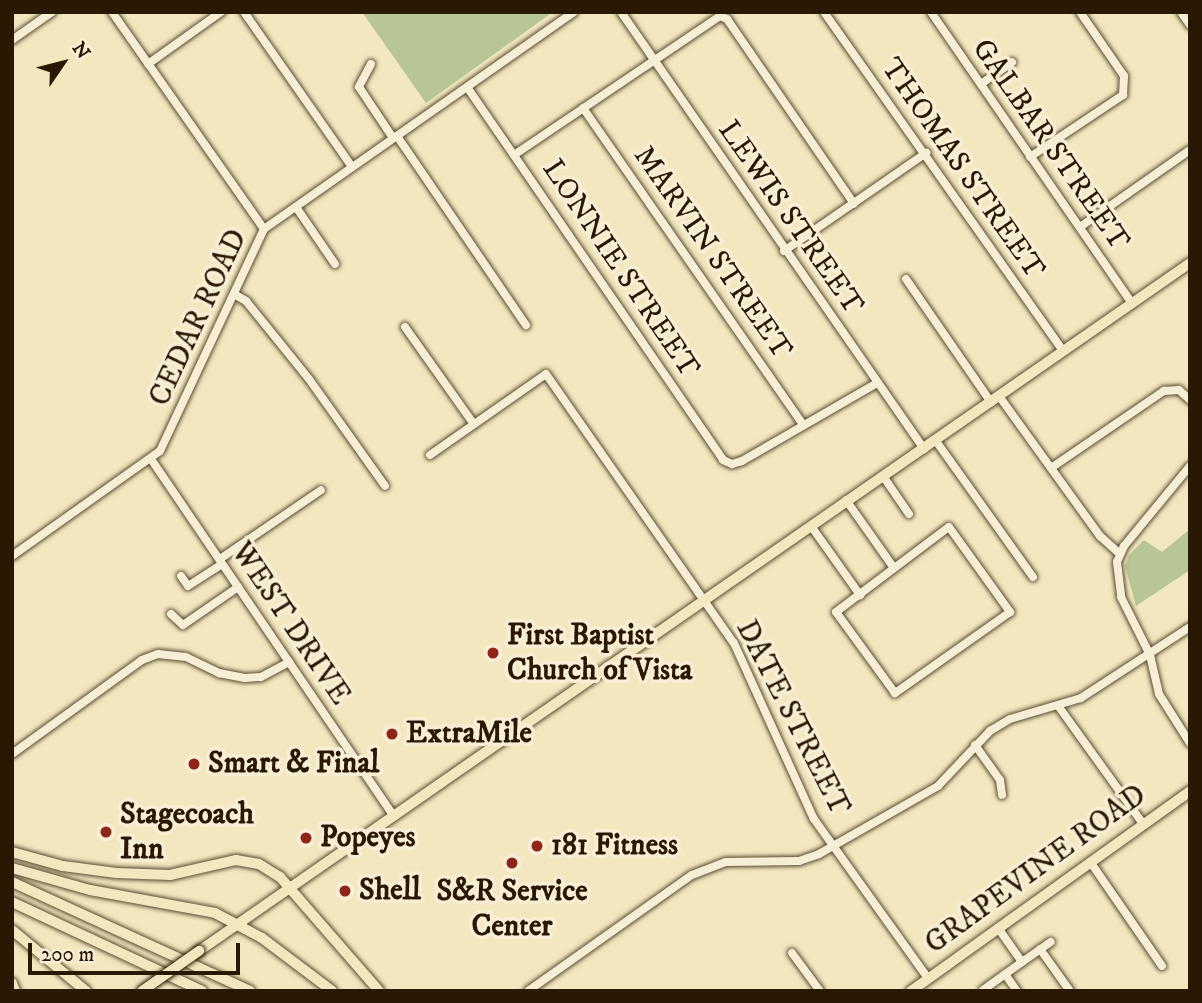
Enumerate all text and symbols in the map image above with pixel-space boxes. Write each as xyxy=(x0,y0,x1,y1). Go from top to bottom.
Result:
north arrow xyxy=(28,28,98,98)
street label: GALBAR STREET xyxy=(964,32,1136,258)
text: N xyxy=(67,38,95,64)
street label: THOMAS STREET xyxy=(872,52,1052,286)
street label: LEWIS STREET xyxy=(710,114,870,322)
street label: MARVIN STREET xyxy=(625,139,799,367)
street label: LONNIE STREET xyxy=(534,153,706,385)
street label: CEDAR ROAD xyxy=(142,224,256,412)
street label: WEST DRIVE xyxy=(222,536,358,712)
street label: DATE STREET xyxy=(727,614,857,822)
place label: First Baptist Church of Vista xyxy=(507,618,692,688)
marker: First Baptist Church of Vista xyxy=(485,645,501,661)
place label: ExtraMile xyxy=(406,716,532,752)
marker: ExtraMile xyxy=(384,726,400,742)
place label: Smart & Final xyxy=(208,746,379,782)
marker: Smart & Final xyxy=(186,756,202,772)
street label: GRAPEVINE ROAD xyxy=(918,778,1154,962)
place label: Stagecoach Inn xyxy=(120,797,254,868)
place label: Popeyes xyxy=(320,820,416,856)
marker: Stagecoach Inn xyxy=(98,824,114,840)
place label: 181 Fitness xyxy=(551,828,678,864)
marker: Popeyes xyxy=(298,830,314,846)
marker: 181 Fitness xyxy=(529,838,545,854)
marker: S&R Service Center xyxy=(504,855,520,871)
place label: Shell xyxy=(359,873,421,909)
place label: S&R Service Center xyxy=(436,874,588,944)
marker: Shell xyxy=(337,883,353,899)
scale bar xyxy=(32,930,243,974)
text: 200 m xyxy=(41,942,94,968)

